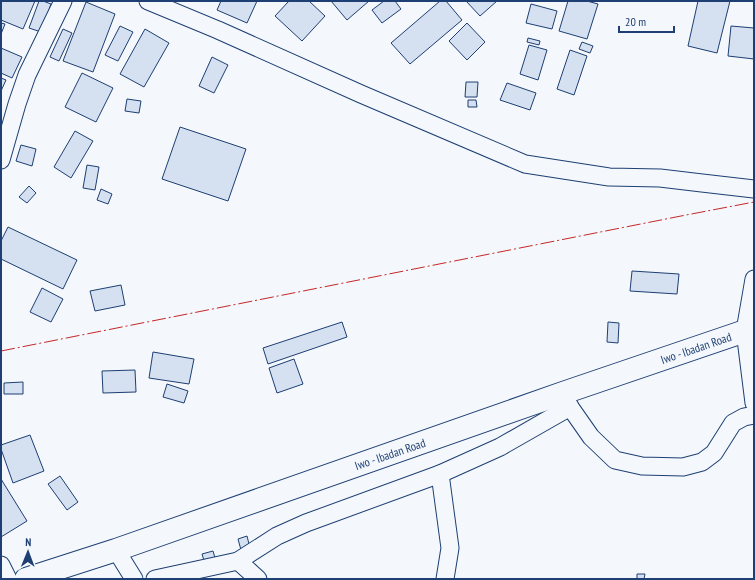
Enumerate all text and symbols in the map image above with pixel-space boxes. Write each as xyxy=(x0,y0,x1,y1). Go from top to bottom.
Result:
scale bar xyxy=(619,8,674,34)
text: 20 m xyxy=(625,14,646,29)
street label: Iwo - Ibadan Road xyxy=(659,329,733,367)
street label: Iwo - Ibadan Road xyxy=(353,435,427,473)
north arrow xyxy=(8,532,48,572)
text: N xyxy=(25,535,31,549)

